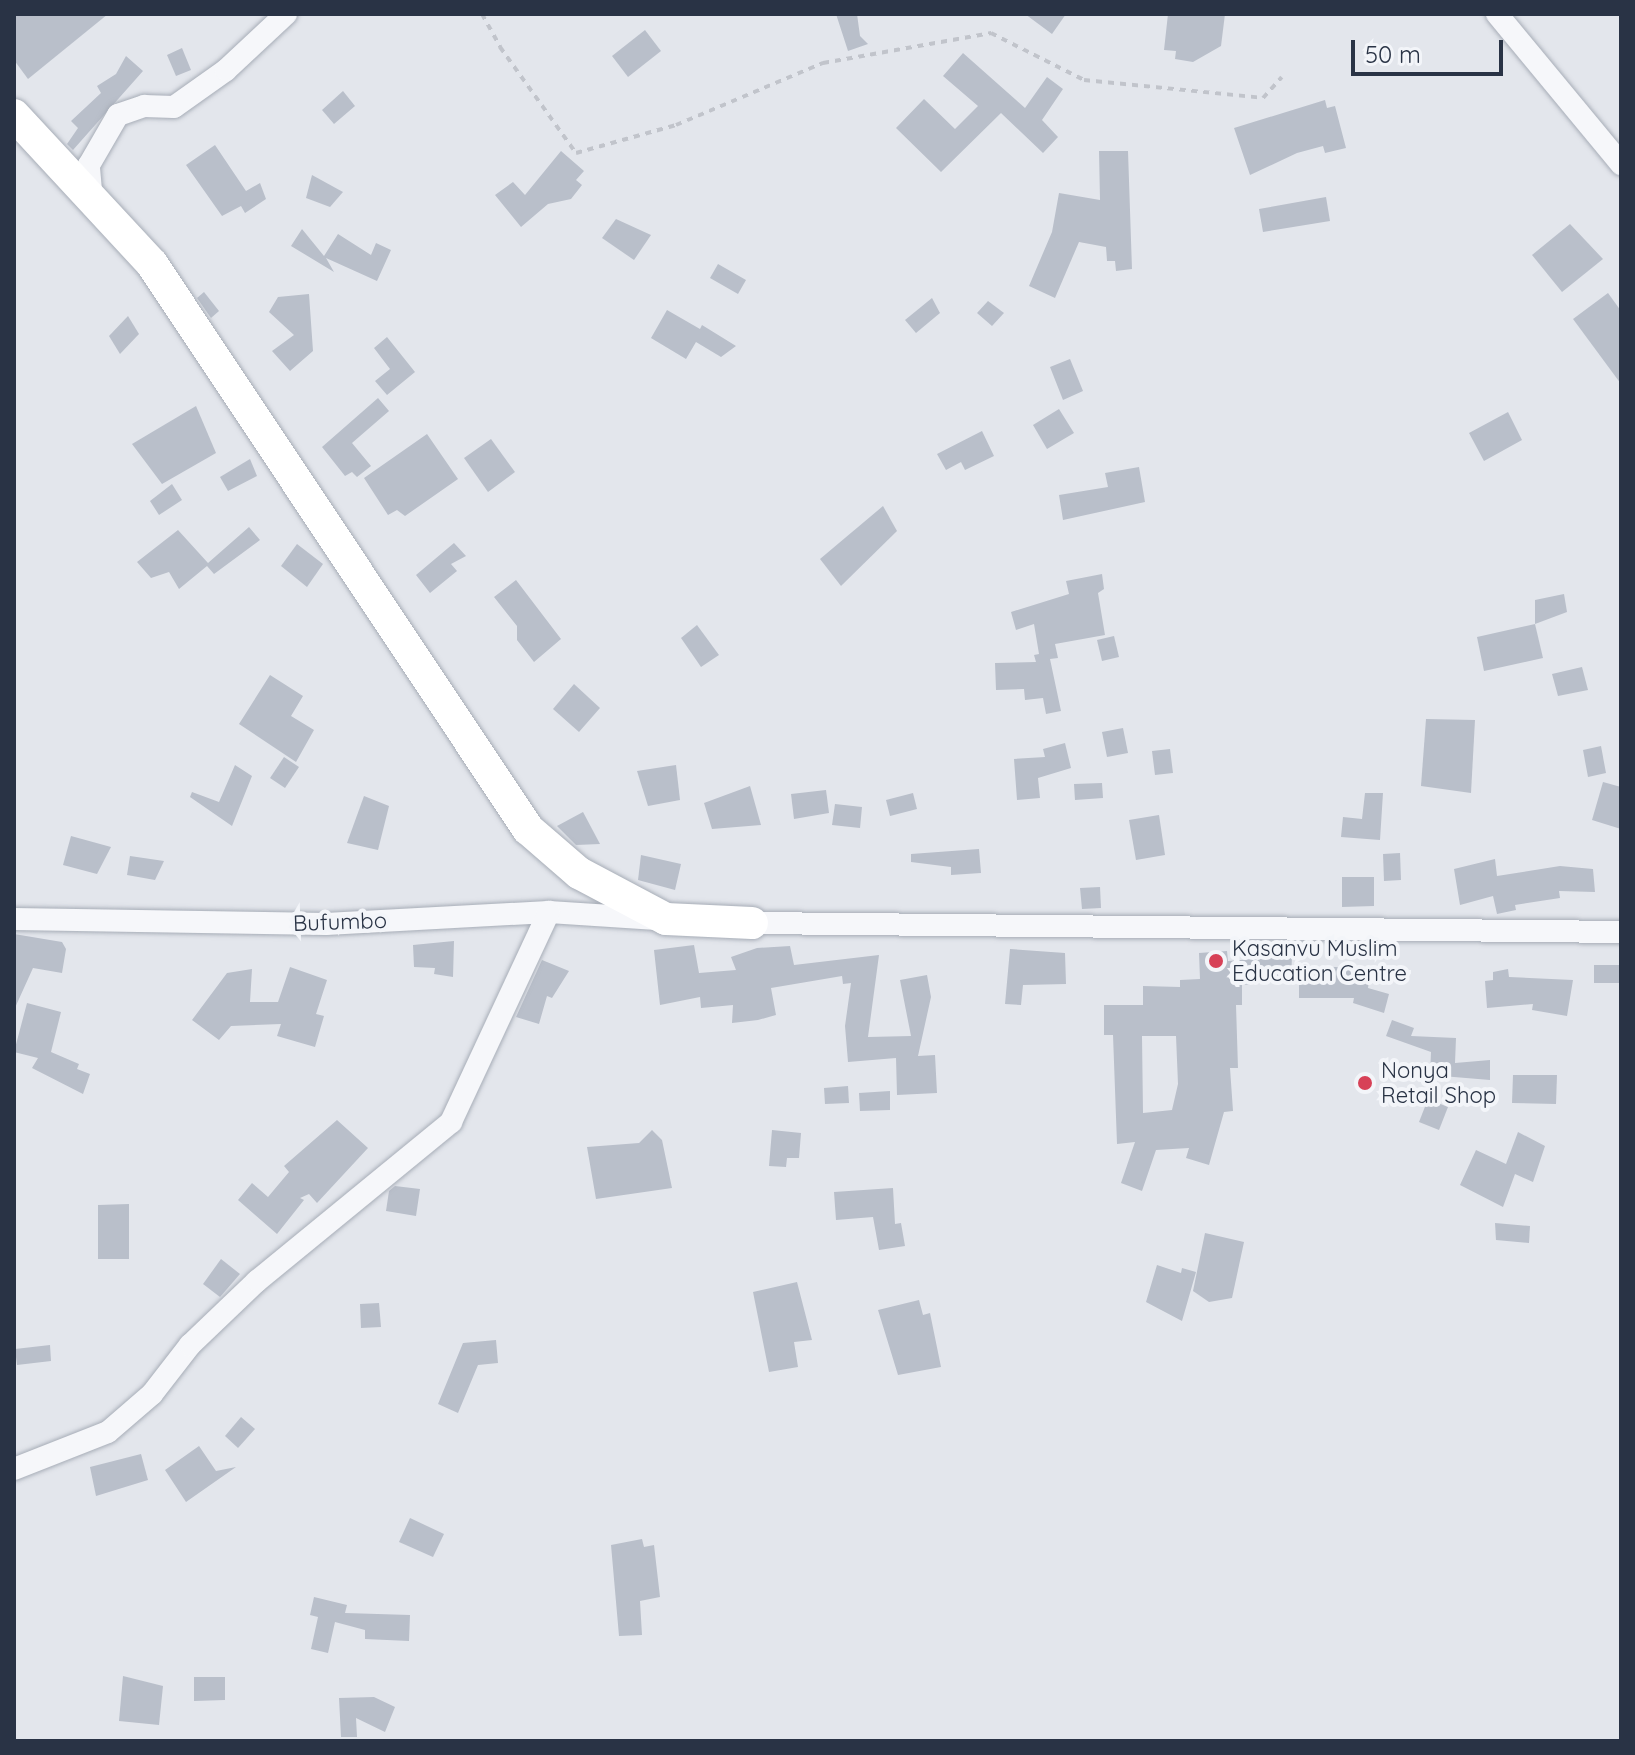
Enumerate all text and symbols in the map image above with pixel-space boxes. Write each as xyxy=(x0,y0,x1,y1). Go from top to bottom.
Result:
scale bar xyxy=(1355,24,1507,74)
text: 50 m xyxy=(1365,39,1421,69)
street label: Bufumbo xyxy=(293,907,387,937)
place label: Kasanvu Muslim Education Centre xyxy=(1232,935,1407,986)
marker: Kasanvu Muslim Education Centre xyxy=(1207,952,1225,970)
place label: Nonya Retail Shop xyxy=(1381,1057,1496,1108)
marker: Nonya Retail Shop xyxy=(1356,1074,1374,1092)

